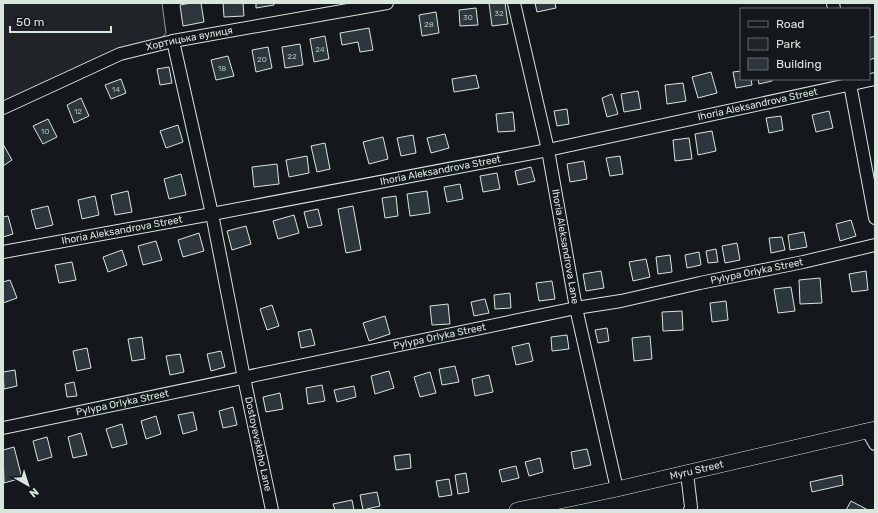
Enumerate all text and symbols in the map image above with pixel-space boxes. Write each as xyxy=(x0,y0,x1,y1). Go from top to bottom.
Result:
scale bar xyxy=(10,8,111,34)
legend xyxy=(740,8,870,80)
house number: 32 xyxy=(494,9,504,18)
house number: 30 xyxy=(463,13,473,22)
text: 50 m xyxy=(16,15,44,29)
text: Road xyxy=(776,17,804,31)
house number: 28 xyxy=(424,20,434,29)
street label: Хортицька вулиця xyxy=(145,24,234,53)
text: Park xyxy=(776,37,802,51)
house number: 24 xyxy=(315,45,325,54)
house number: 22 xyxy=(287,52,297,61)
house number: 20 xyxy=(257,55,267,64)
text: Building xyxy=(776,57,822,71)
house number: 18 xyxy=(218,64,226,73)
house number: 14 xyxy=(112,85,120,94)
street label: Ihoria Aleksandrova Street xyxy=(696,86,819,123)
house number: 12 xyxy=(74,107,82,116)
house number: 10 xyxy=(41,127,49,136)
street label: Ihoria Aleksandrova Street xyxy=(379,153,502,188)
street label: Ihoria Aleksandrova Lane xyxy=(549,188,581,305)
street label: Ihoria Aleksandrova Street xyxy=(61,213,183,247)
street label: Pylypa Orlyka Street xyxy=(709,256,804,287)
street label: Pylypa Orlyka Street xyxy=(392,321,487,352)
street label: Pylypa Orlyka Street xyxy=(75,387,170,419)
street label: Dostoyevskoho Lane xyxy=(242,396,274,493)
street label: Myru Street xyxy=(669,458,725,483)
north arrow xyxy=(8,465,48,505)
text: N xyxy=(27,485,41,500)

